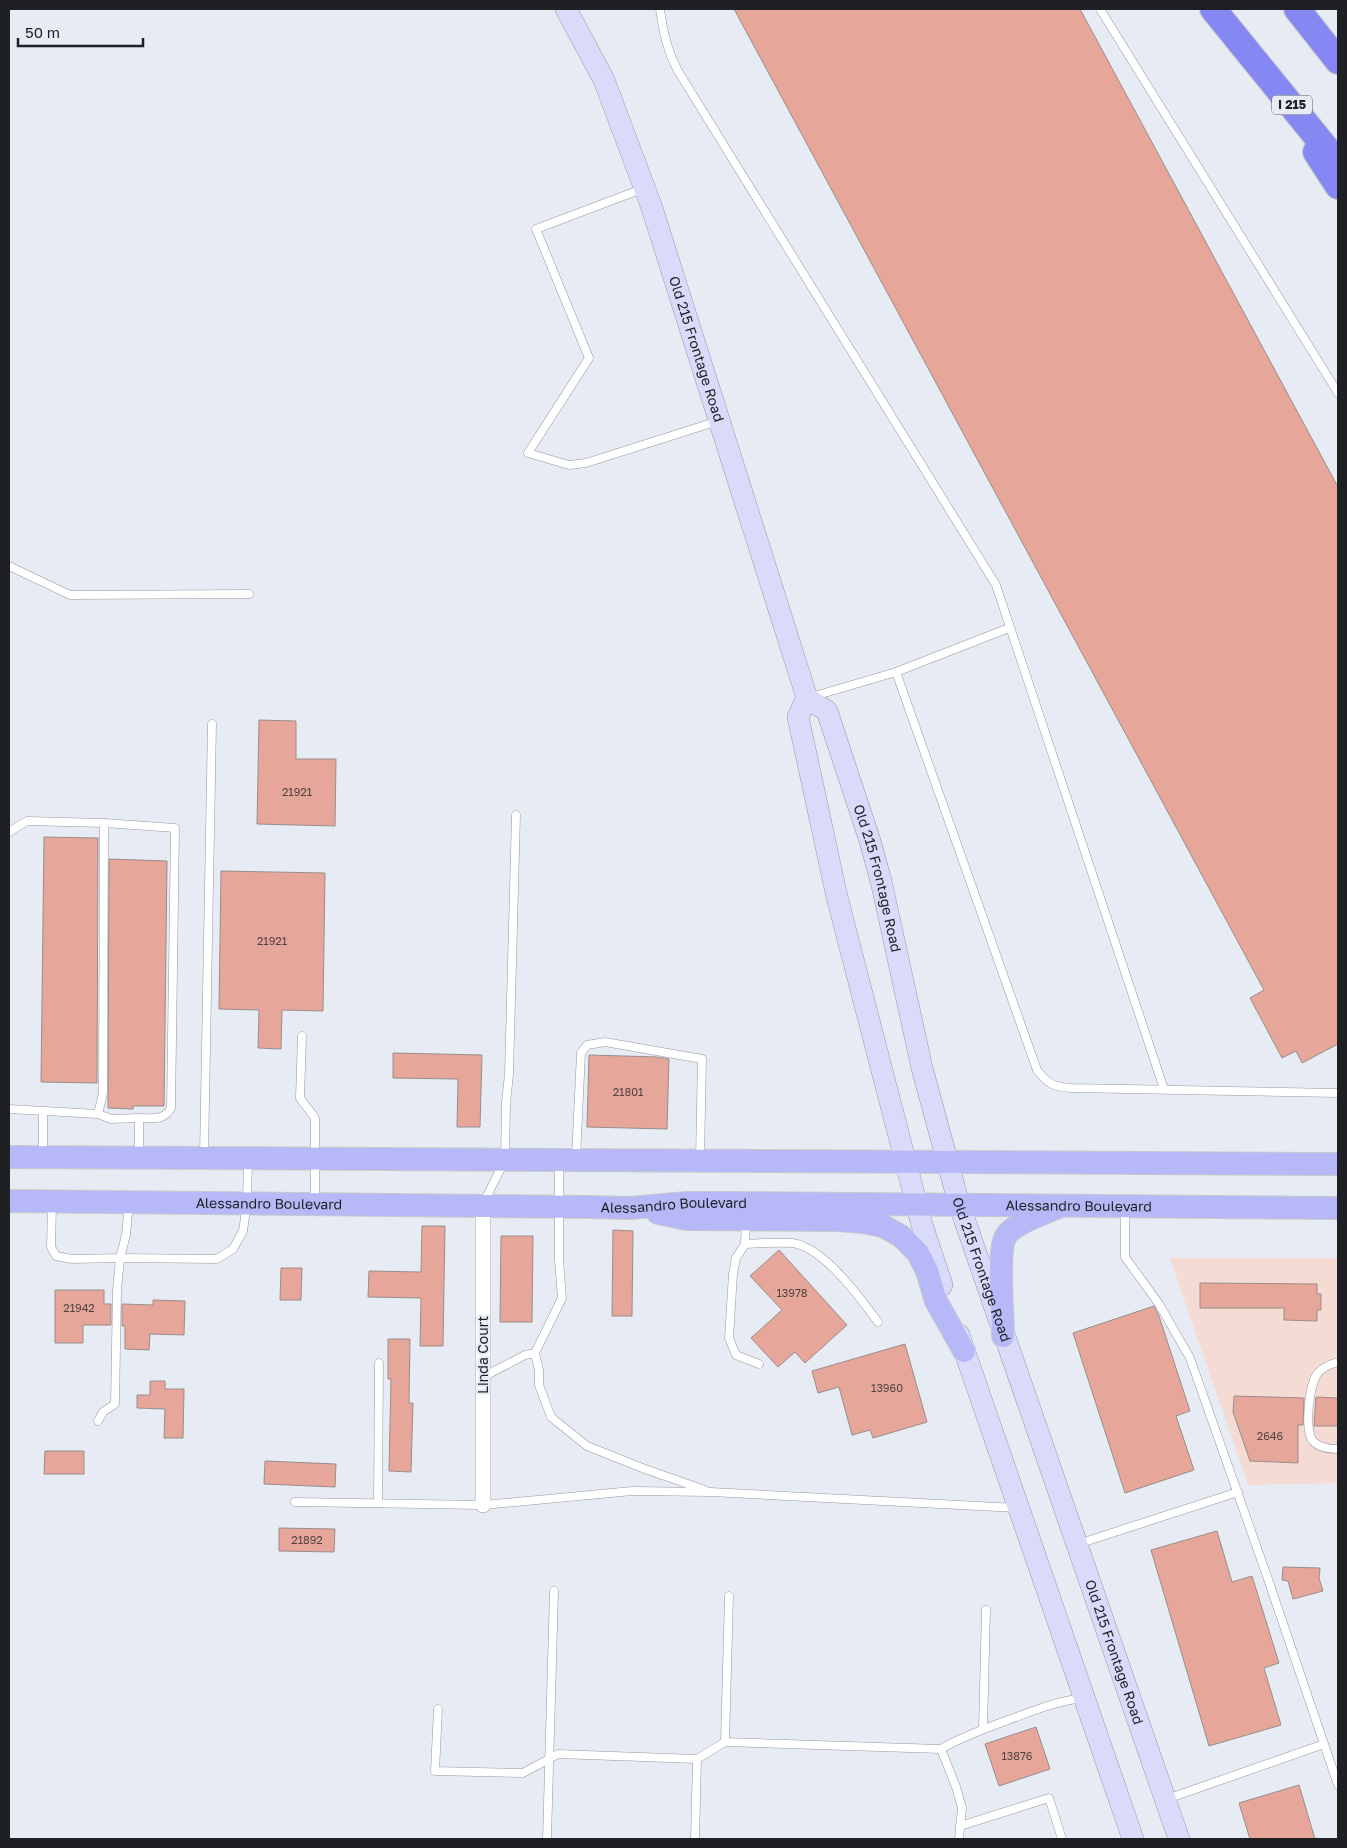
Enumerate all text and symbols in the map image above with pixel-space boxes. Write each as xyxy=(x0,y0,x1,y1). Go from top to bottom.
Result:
scale bar xyxy=(18,15,142,47)
text: 50 m xyxy=(25,23,60,41)
road number: I 215 xyxy=(1272,96,1312,114)
street label: Old 215 Frontage Road xyxy=(666,274,728,424)
house number: 21921 xyxy=(282,785,312,798)
street label: Old 215 Frontage Road xyxy=(850,802,905,954)
house number: 21921 xyxy=(257,934,287,947)
house number: 21801 xyxy=(613,1085,643,1098)
street label: Alessandro Boulevard xyxy=(196,1194,342,1212)
street label: Alessandro Boulevard xyxy=(600,1194,747,1216)
street label: Old 215 Frontage Road xyxy=(949,1195,1015,1344)
street label: Alessandro Boulevard xyxy=(1005,1196,1152,1214)
house number: 13978 xyxy=(777,1286,808,1299)
house number: 21942 xyxy=(63,1301,95,1314)
street label: Linda Court xyxy=(474,1316,491,1394)
house number: 13960 xyxy=(871,1381,903,1394)
house number: 2646 xyxy=(1257,1429,1284,1442)
house number: 21892 xyxy=(291,1533,323,1546)
street label: Old 215 Frontage Road xyxy=(1082,1577,1148,1727)
house number: 13876 xyxy=(1002,1749,1033,1762)

